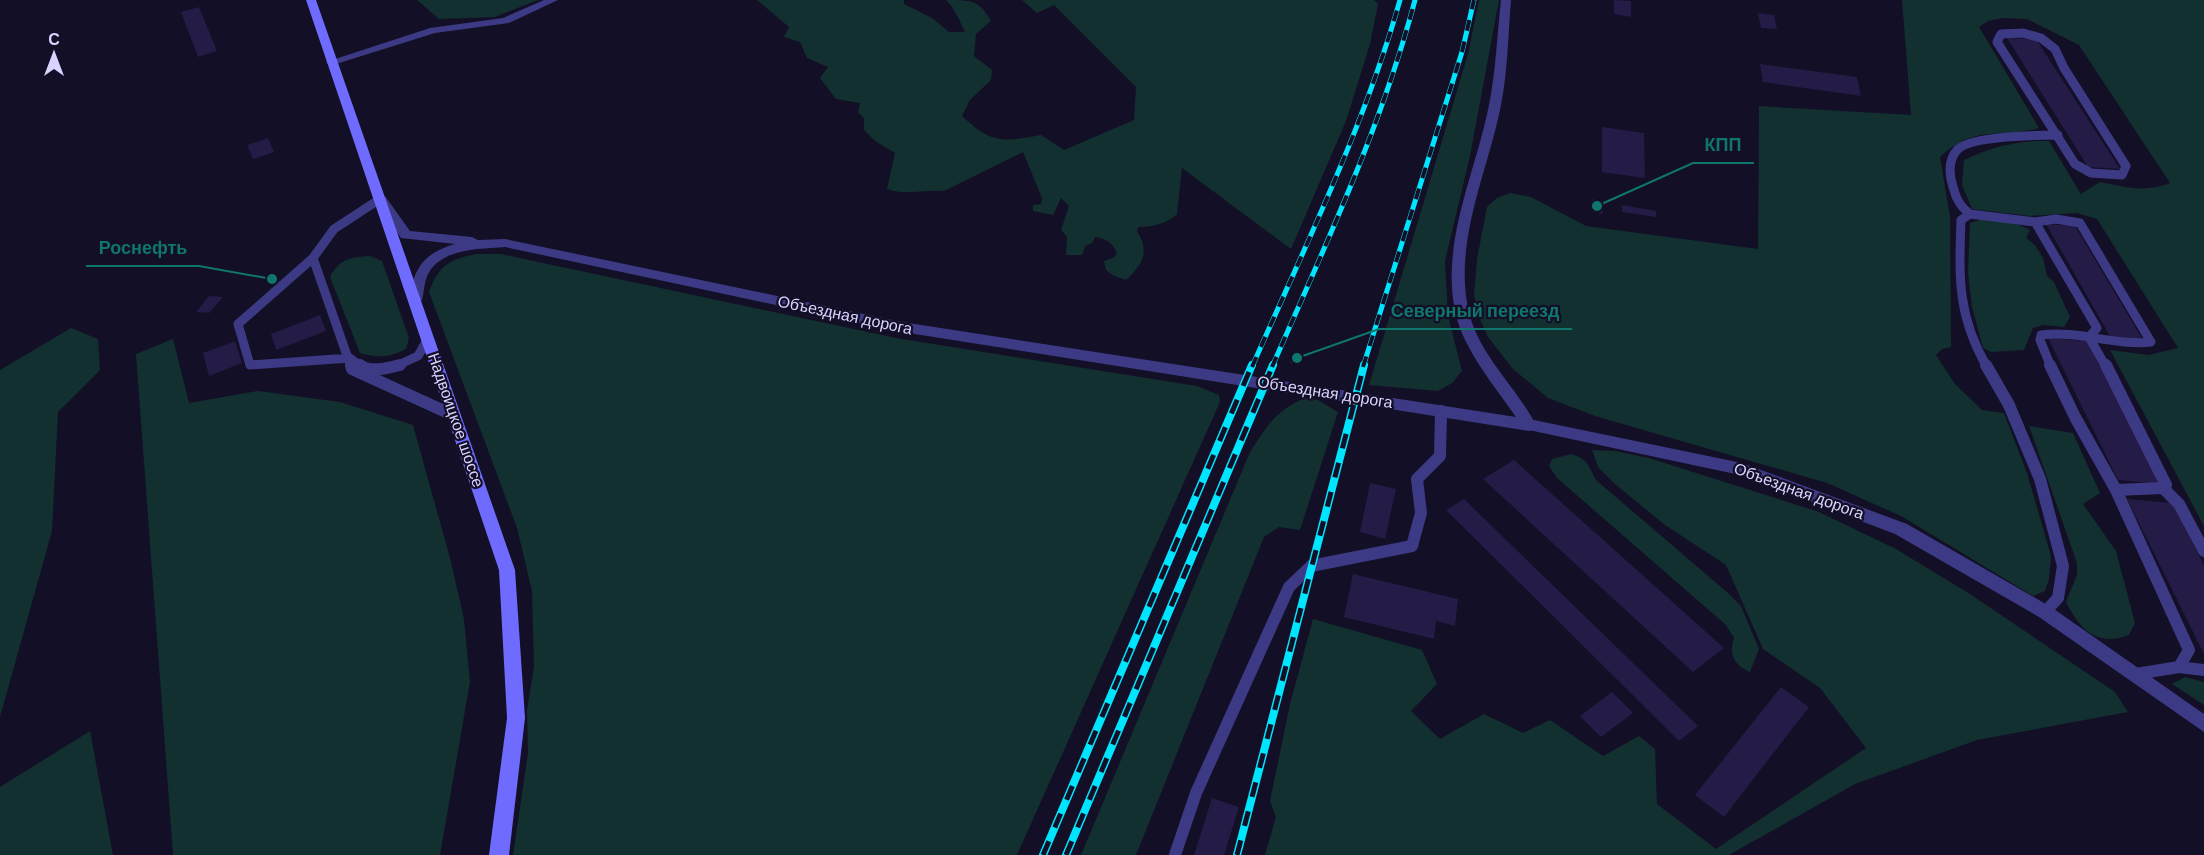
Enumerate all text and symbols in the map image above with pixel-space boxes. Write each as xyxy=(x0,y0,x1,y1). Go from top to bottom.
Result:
north arrow xyxy=(24,24,84,84)
text: С xyxy=(48,29,60,50)
callout: КПП xyxy=(1693,127,1754,163)
text: КПП xyxy=(1705,133,1741,157)
callout: Роснефть xyxy=(86,230,199,266)
text: Роснефть xyxy=(99,236,187,260)
street label: Объездная дорога xyxy=(776,290,914,340)
callout: Северный переезд xyxy=(1379,293,1572,329)
text: Северный переезд xyxy=(1391,299,1560,323)
street label: Надвоицкое шоссе xyxy=(423,350,489,490)
street label: Объездная дорога xyxy=(1256,371,1394,413)
street label: Объездная дорога xyxy=(1731,458,1867,524)

